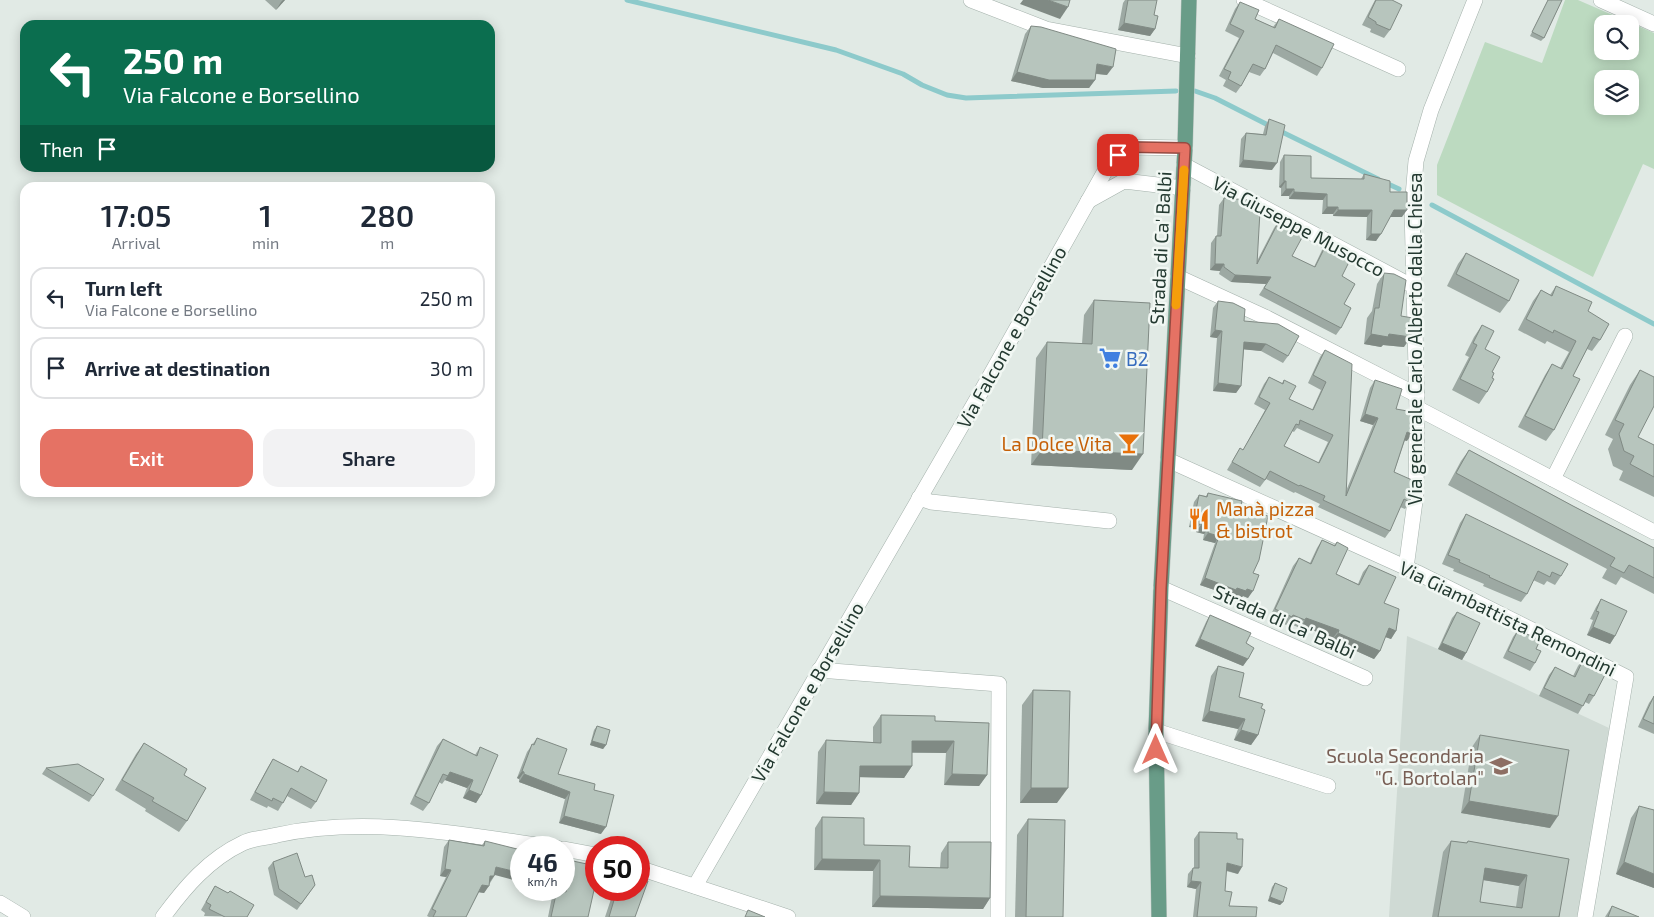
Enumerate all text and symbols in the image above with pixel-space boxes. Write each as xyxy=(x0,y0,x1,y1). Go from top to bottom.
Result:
map controls xyxy=(1594,15,1639,115)
button: search xyxy=(1594,15,1639,60)
text: 250 m xyxy=(123,39,223,81)
icon: left xyxy=(40,40,105,105)
button: layers xyxy=(1594,70,1639,115)
text: Via Falcone e Borsellino xyxy=(123,81,360,107)
pin xyxy=(1097,134,1139,176)
icon: arrive xyxy=(93,135,121,163)
text: Then xyxy=(40,138,83,161)
icon: arrive xyxy=(1104,141,1132,169)
street label: Strada di Ca' Balbi xyxy=(1144,171,1176,325)
street label: Via Giuseppe Musocco xyxy=(1209,171,1389,281)
street label: Via generale Carlo Alberto dalla Chiesa xyxy=(1403,173,1426,505)
text: 17:05 xyxy=(101,197,171,233)
text: 1 xyxy=(259,197,272,233)
text: 280 xyxy=(360,197,414,233)
text: Arrival xyxy=(112,233,160,252)
text: min xyxy=(252,233,279,252)
text: m xyxy=(380,233,394,252)
street label: Via Falcone e Borsellino xyxy=(951,242,1071,432)
text: Turn left xyxy=(85,277,162,300)
icon: left xyxy=(42,284,70,312)
text: 250 m xyxy=(420,287,473,310)
text: Via Falcone e Borsellino xyxy=(85,300,257,319)
supermarket icon: B2 xyxy=(1097,345,1123,371)
place label: B2 xyxy=(1126,347,1148,370)
icon: arrive xyxy=(42,354,70,382)
text: Arrive at destination xyxy=(85,357,270,380)
text: 30 m xyxy=(430,357,473,380)
button: Exit xyxy=(40,429,253,487)
button: Share xyxy=(263,429,475,487)
bar icon: La Dolce Vita xyxy=(1116,430,1142,456)
place label: La Dolce Vita xyxy=(1001,432,1112,455)
place label: Manà pizza & bistrot xyxy=(1216,497,1314,542)
restaurant icon: Manà pizza & bistrot xyxy=(1186,506,1212,532)
street label: Via Giambattista Remondini xyxy=(1396,555,1620,681)
street label: Strada di Ca' Balbi xyxy=(1210,579,1360,663)
street label: Via Falcone e Borsellino xyxy=(746,598,868,786)
position arrow xyxy=(1129,723,1181,775)
place label: Scuola Secondaria "G. Bortolan" xyxy=(1326,744,1484,789)
school or university icon: Scuola Secondaria "G. Bortolan" xyxy=(1488,753,1514,779)
speed limit sign: 50 xyxy=(585,836,650,901)
text: 46 xyxy=(527,847,558,877)
text: km/h xyxy=(528,874,557,888)

